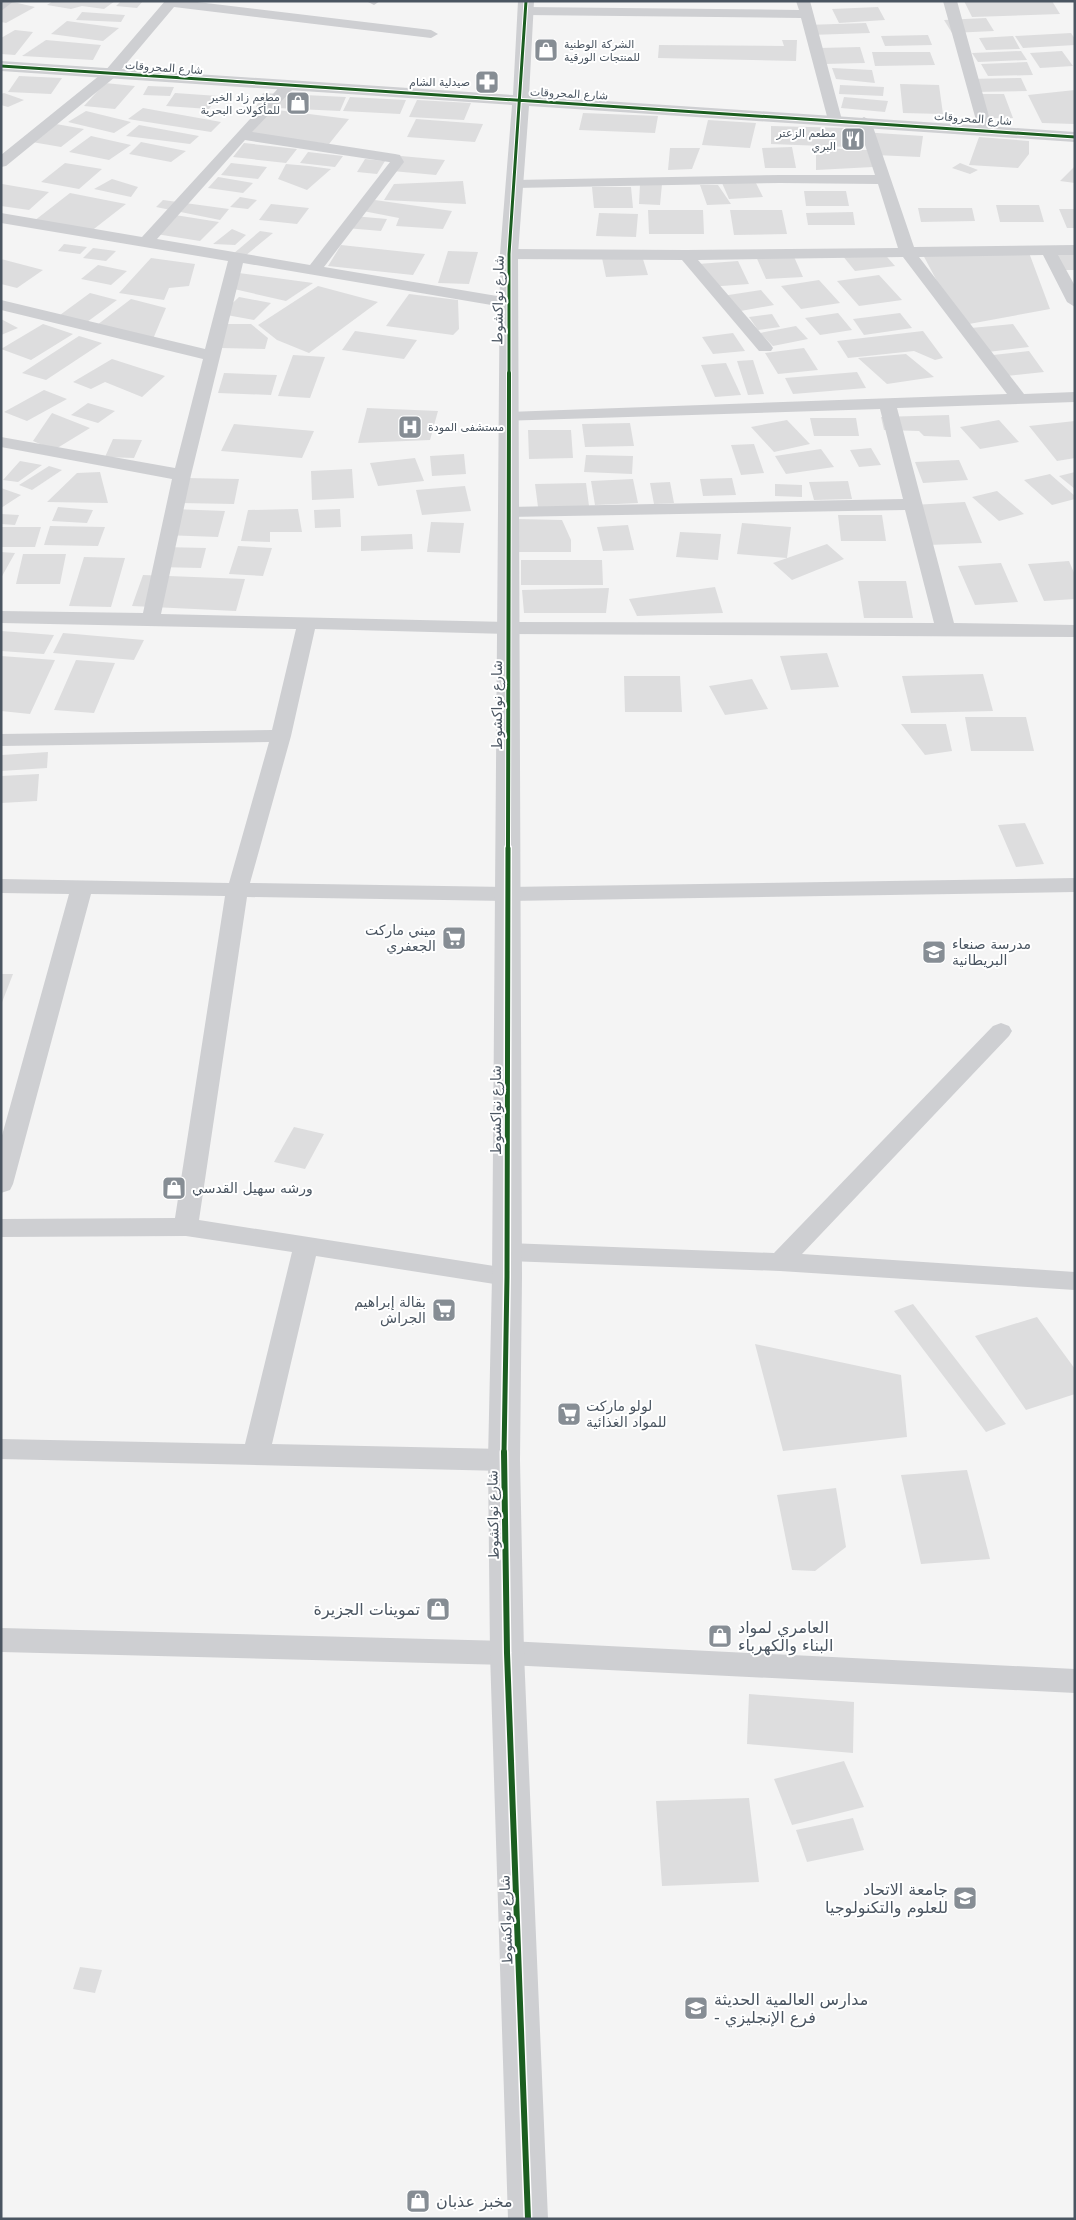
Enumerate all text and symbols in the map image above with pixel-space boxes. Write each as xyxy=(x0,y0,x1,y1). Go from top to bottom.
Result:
shop icon: الشركة الوطنية للمنتجات الورقية xyxy=(533,37,559,63)
place label: الشركة الوطنية للمنتجات الورقية xyxy=(564,38,640,64)
street label: شارع المحروقات xyxy=(125,59,203,77)
pharmacy icon: صيدلية الشام xyxy=(474,69,500,95)
place label: صيدلية الشام xyxy=(409,76,470,89)
street label: شارع المحروقات xyxy=(530,85,608,103)
shop icon: مطعم زاد الخير للمأكولات البحرية xyxy=(285,90,311,116)
place label: مطعم زاد الخير للمأكولات البحرية xyxy=(200,91,280,117)
street label: شارع المحروقات xyxy=(934,110,1012,128)
restaurant icon: مطعم الزعتر البري xyxy=(840,126,866,152)
place label: مطعم الزعتر البري xyxy=(776,127,836,153)
street label: شارع نواكشوط xyxy=(489,255,508,345)
hospital icon: مستشفى المودة xyxy=(397,414,423,440)
place label: مستشفى المودة xyxy=(428,421,504,434)
street label: شارع نواكشوط xyxy=(489,660,506,750)
place label: ميني ماركت الجعفري xyxy=(365,922,436,955)
supermarket icon: ميني ماركت الجعفري xyxy=(441,925,467,951)
place label: مدرسة صنعاء البريطانية xyxy=(952,936,1031,969)
school or university icon: مدرسة صنعاء البريطانية xyxy=(921,939,947,965)
street label: شارع نواكشوط xyxy=(488,1065,505,1155)
shop icon: ورشه سهيل القدسي xyxy=(161,1175,187,1201)
place label: ورشه سهيل القدسي xyxy=(192,1180,313,1197)
place label: بقالة إبراهيم الجراش xyxy=(354,1294,426,1327)
supermarket icon: بقالة إبراهيم الجراش xyxy=(431,1297,457,1323)
place label: لولو ماركت للمواد الغذائية xyxy=(586,1398,667,1431)
supermarket icon: لولو ماركت للمواد الغذائية xyxy=(556,1401,582,1427)
street label: شارع نواكشوط xyxy=(484,1470,503,1560)
shop icon: تموينات الجزيرة xyxy=(425,1596,451,1622)
place label: تموينات الجزيرة xyxy=(314,1600,420,1620)
place label: العامري لمواد البناء والكهرباء xyxy=(738,1618,833,1656)
shop icon: العامري لمواد البناء والكهرباء xyxy=(707,1623,733,1649)
street label: شارع نواكشوط xyxy=(496,1875,517,1965)
place label: جامعة الاتحاد للعلوم والتكنولوجيا xyxy=(825,1880,948,1918)
school or university icon: جامعة الاتحاد للعلوم والتكنولوجيا xyxy=(952,1885,978,1911)
place label: مدارس العالمية الحديثة - فرع الإنجليزي xyxy=(714,1990,868,2028)
school or university icon: مدارس العالمية الحديثة - فرع الإنجليزي xyxy=(683,1995,709,2021)
shop icon: مخبز عذبان xyxy=(405,2188,431,2214)
place label: مخبز عذبان xyxy=(436,2192,513,2212)

